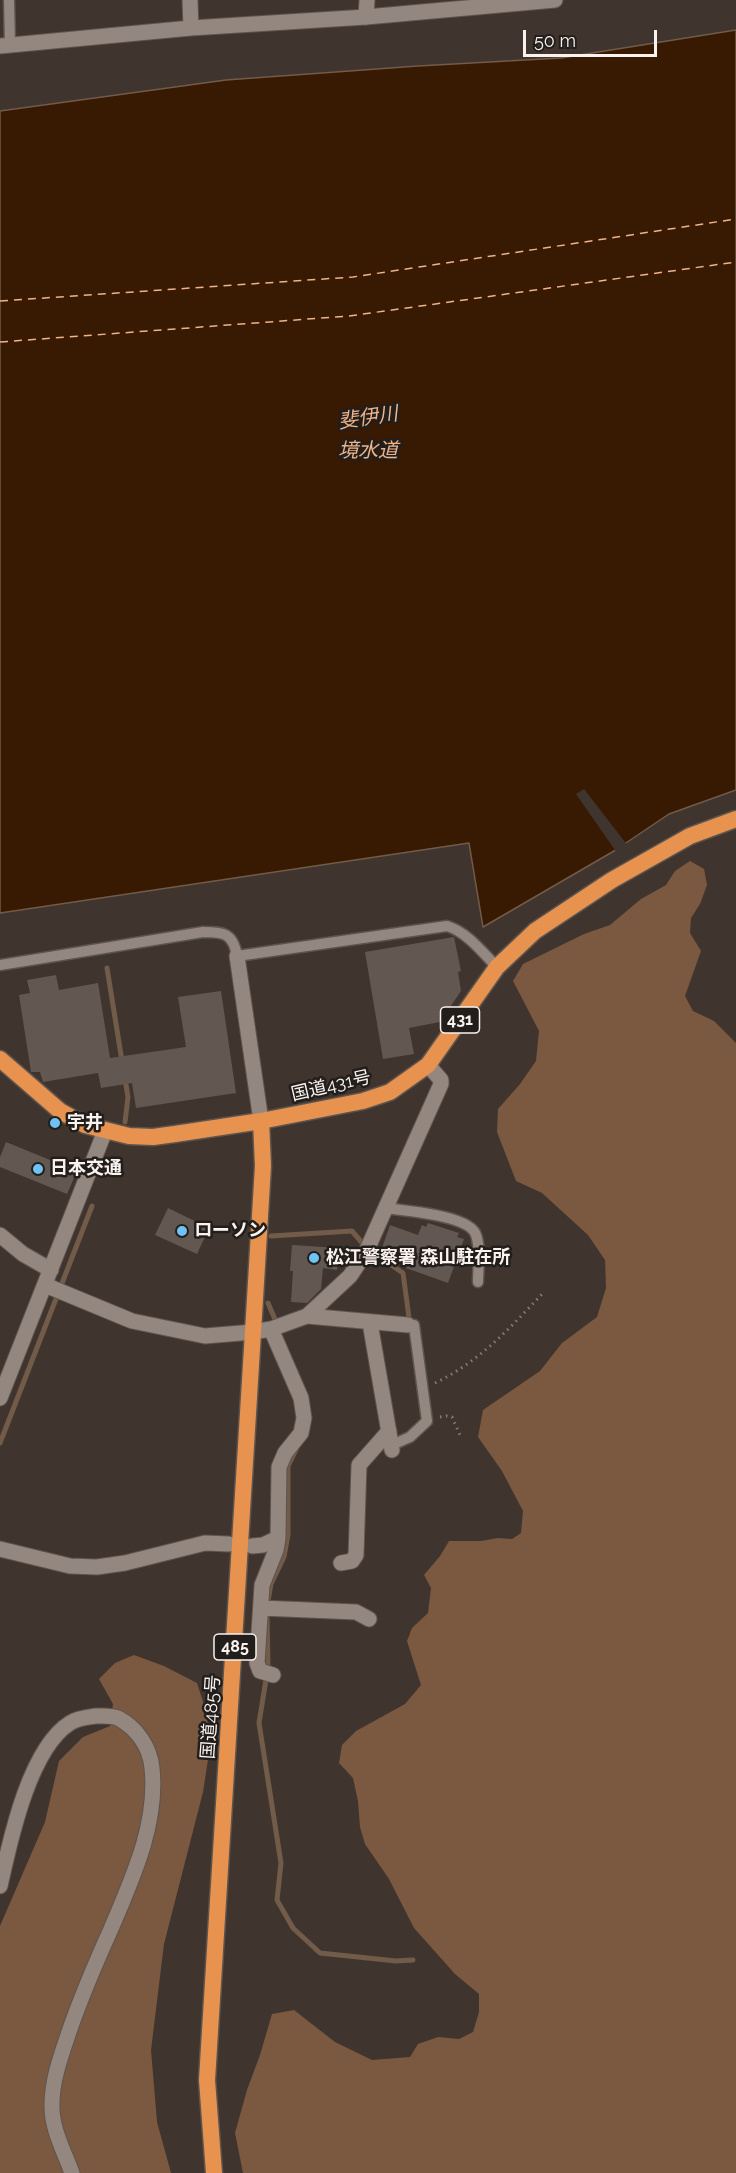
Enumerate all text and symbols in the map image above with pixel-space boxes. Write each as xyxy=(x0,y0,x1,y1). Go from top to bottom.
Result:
scale bar xyxy=(526,18,660,56)
text: 50 m xyxy=(534,30,576,51)
water label: 斐伊川 xyxy=(337,402,399,434)
water label: 境水道 xyxy=(338,439,398,463)
road number: 431 xyxy=(440,1007,480,1033)
street label: 国道431号 xyxy=(289,1066,373,1106)
place label: 宇井 xyxy=(67,1112,103,1134)
marker: 宇井 xyxy=(48,1116,62,1130)
place label: 日本交通 xyxy=(50,1158,122,1180)
marker: 日本交通 xyxy=(31,1162,45,1176)
place label: ローソン xyxy=(194,1220,266,1242)
marker: ローソン xyxy=(175,1224,189,1238)
place label: 松江警察署 森山駐在所 xyxy=(326,1247,510,1269)
marker: 松江警察署 森山駐在所 xyxy=(307,1251,321,1265)
road number: 485 xyxy=(214,1634,256,1660)
street label: 国道485号 xyxy=(197,1674,225,1760)

